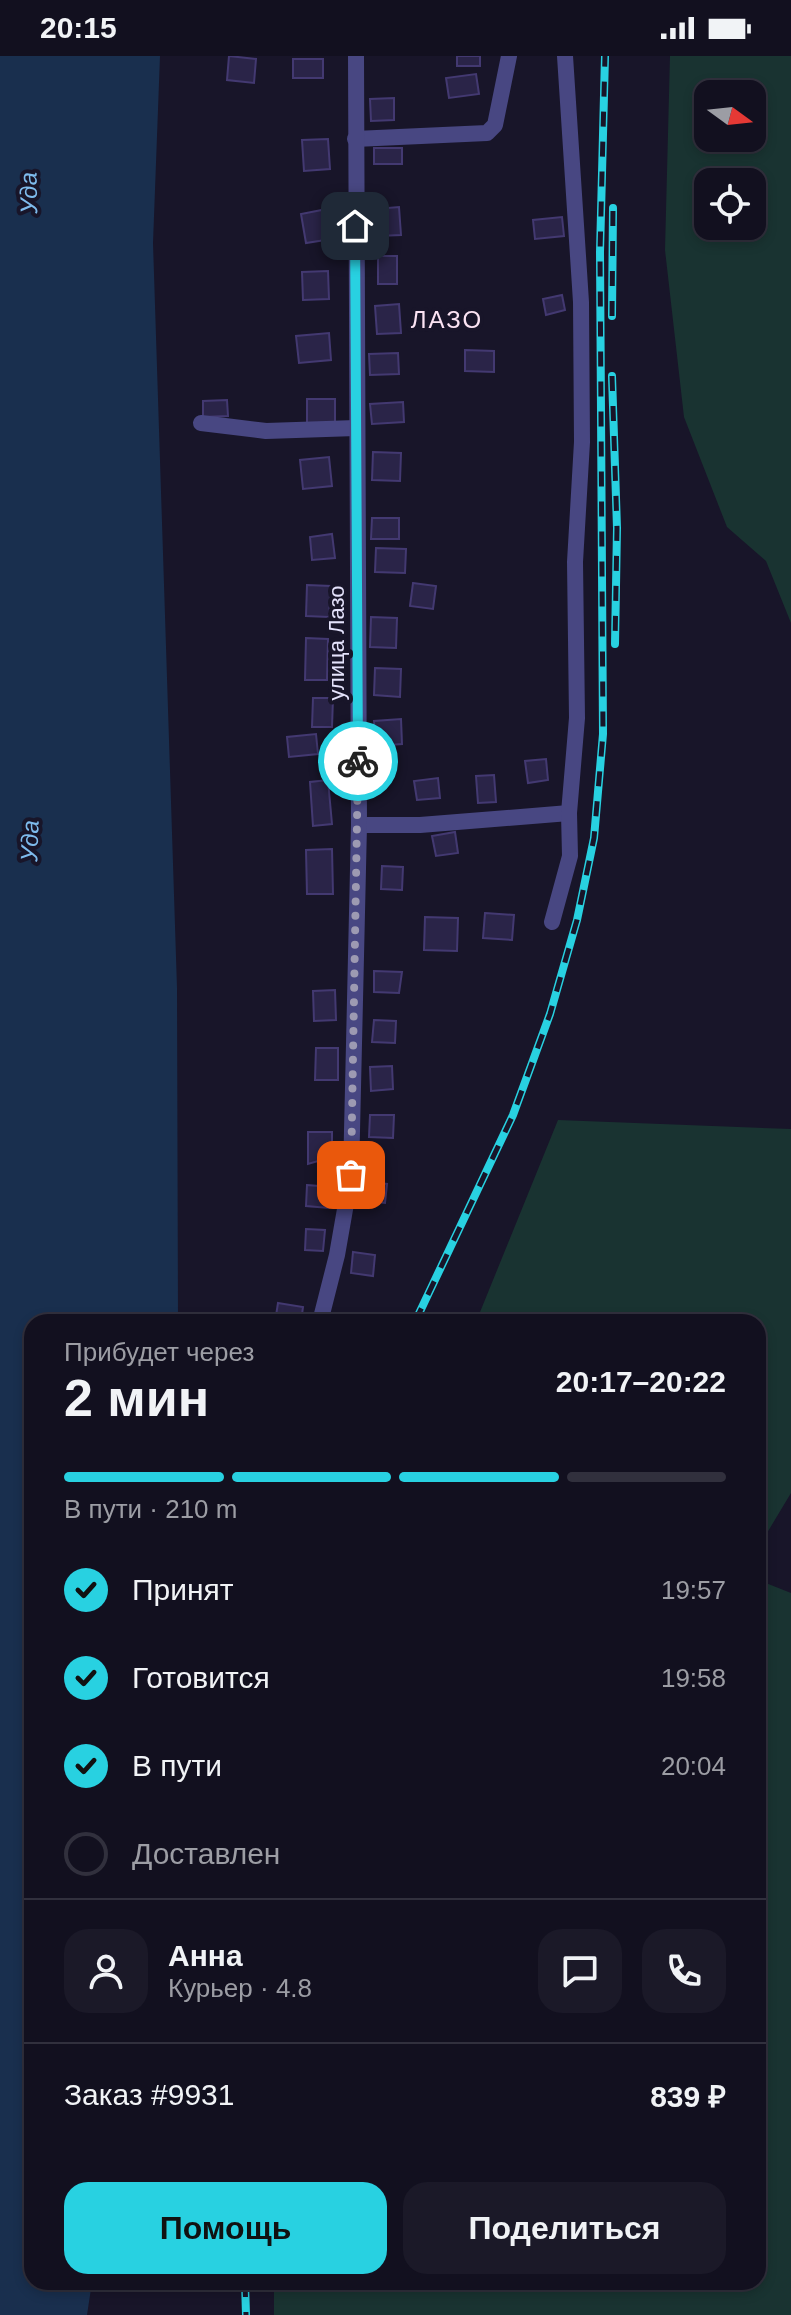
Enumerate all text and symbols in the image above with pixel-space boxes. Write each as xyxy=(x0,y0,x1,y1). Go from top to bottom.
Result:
text: 20:15 xyxy=(40,11,117,44)
north arrow xyxy=(694,80,766,152)
map controls xyxy=(694,80,766,240)
button: locate xyxy=(694,168,766,240)
water label: Уда xyxy=(15,172,42,215)
pin xyxy=(321,192,389,260)
icon: home xyxy=(333,204,377,248)
district label: ЛАЗО xyxy=(411,306,483,333)
street label: улица Лазо xyxy=(324,585,349,701)
courier xyxy=(318,721,398,801)
icon: bike xyxy=(336,739,380,783)
water label: Уда xyxy=(15,820,44,863)
pin xyxy=(317,1141,385,1209)
icon: bag xyxy=(329,1153,373,1197)
text: Прибудет через xyxy=(64,1337,254,1367)
text: 20:17–20:22 xyxy=(556,1365,726,1398)
text: 2 мин xyxy=(64,1369,209,1427)
text: В пути · 210 m xyxy=(64,1494,237,1524)
icon: check xyxy=(64,1568,108,1612)
text: Принят xyxy=(132,1573,234,1606)
text: 19:57 xyxy=(661,1575,726,1605)
icon: check xyxy=(64,1656,108,1700)
text: Готовится xyxy=(132,1661,270,1694)
text: 19:58 xyxy=(661,1663,726,1693)
icon: check xyxy=(64,1744,108,1788)
text: В пути xyxy=(132,1749,222,1782)
text: 20:04 xyxy=(661,1751,726,1781)
text: Доставлен xyxy=(132,1837,280,1870)
button: person xyxy=(64,1929,148,2013)
button: chat xyxy=(538,1929,622,2013)
button: phone xyxy=(642,1929,726,2013)
text: Анна xyxy=(168,1939,243,1972)
text: Курьер · 4.8 xyxy=(168,1973,312,2003)
text: Заказ #9931 xyxy=(64,2078,234,2111)
text: 839 ₽ xyxy=(650,2080,726,2113)
button: Помощь xyxy=(64,2182,387,2274)
button: Поделиться xyxy=(403,2182,726,2274)

